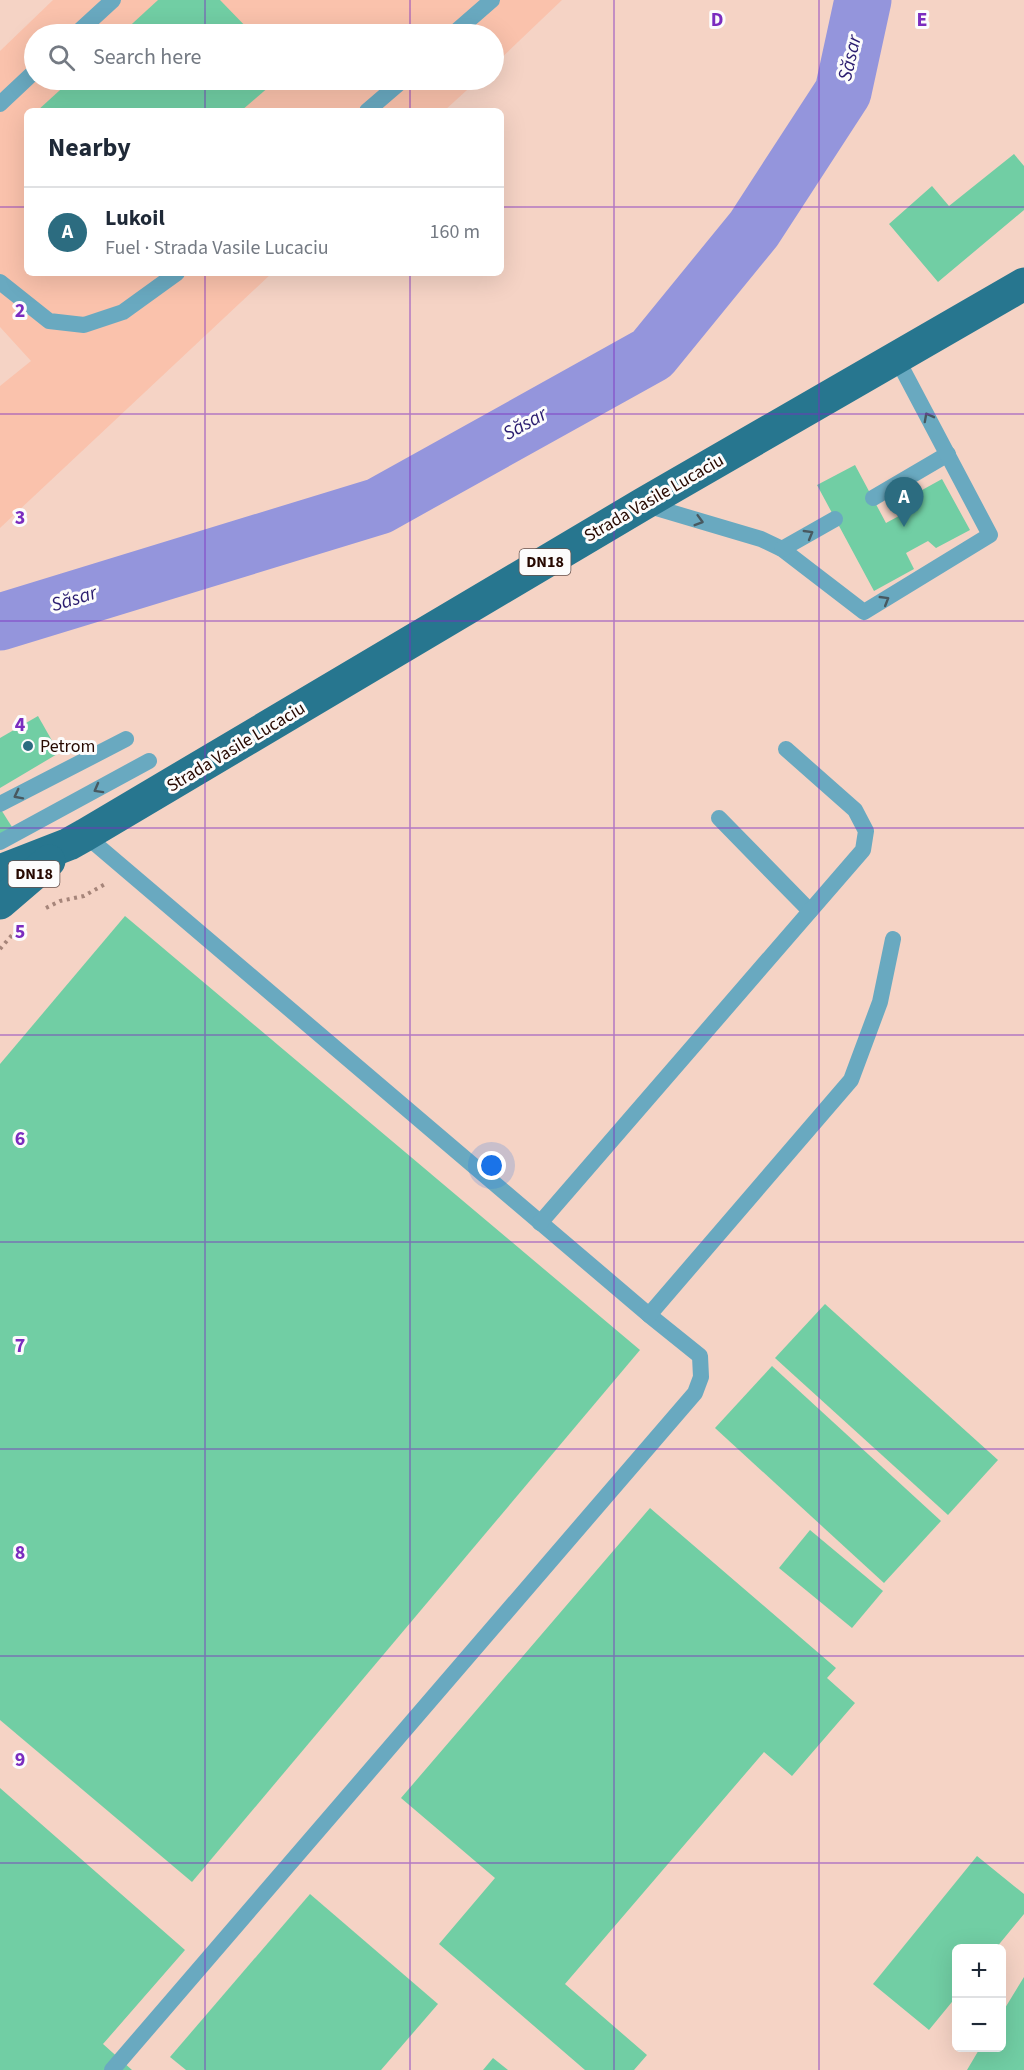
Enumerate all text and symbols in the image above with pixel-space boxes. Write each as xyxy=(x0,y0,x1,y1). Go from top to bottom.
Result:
text: D xyxy=(711,6,723,34)
text: E xyxy=(917,6,927,34)
search box xyxy=(24,24,504,90)
water label: Săsar xyxy=(831,31,869,84)
icon: search xyxy=(45,41,78,74)
text: Search here xyxy=(93,41,201,73)
text: Nearby xyxy=(48,129,131,166)
text: Lukoil xyxy=(105,202,165,234)
text: A xyxy=(62,218,73,246)
text: 160 m xyxy=(430,218,480,246)
text: Fuel · Strada Vasile Lucaciu xyxy=(105,234,329,262)
text: 2 xyxy=(15,297,25,325)
water label: Săsar xyxy=(498,400,553,448)
one-way arrow xyxy=(924,412,935,423)
street label: Strada Vasile Lucaciu xyxy=(579,448,729,548)
pin: A xyxy=(884,478,924,527)
text: 3 xyxy=(15,504,25,532)
one-way arrow xyxy=(693,514,704,526)
one-way arrow xyxy=(803,530,813,541)
road number: DN18 xyxy=(520,549,570,575)
water label: Săsar xyxy=(48,578,101,619)
one-way arrow xyxy=(879,595,889,607)
street label: Strada Vasile Lucaciu xyxy=(162,696,310,798)
text: 4 xyxy=(15,711,26,739)
place label: Petrom xyxy=(40,734,95,759)
marker: Petrom xyxy=(21,739,35,753)
one-way arrow xyxy=(94,782,104,793)
one-way arrow xyxy=(14,787,25,799)
road number: DN18 xyxy=(9,861,60,887)
text: 5 xyxy=(15,918,25,946)
text: 6 xyxy=(15,1125,25,1153)
your location xyxy=(477,1151,506,1180)
text: 7 xyxy=(15,1332,25,1360)
text: 8 xyxy=(15,1539,25,1567)
text: 9 xyxy=(15,1746,25,1774)
map controls xyxy=(952,1944,1006,2052)
button: + xyxy=(952,1944,1006,1998)
button: − xyxy=(952,1998,1006,2052)

